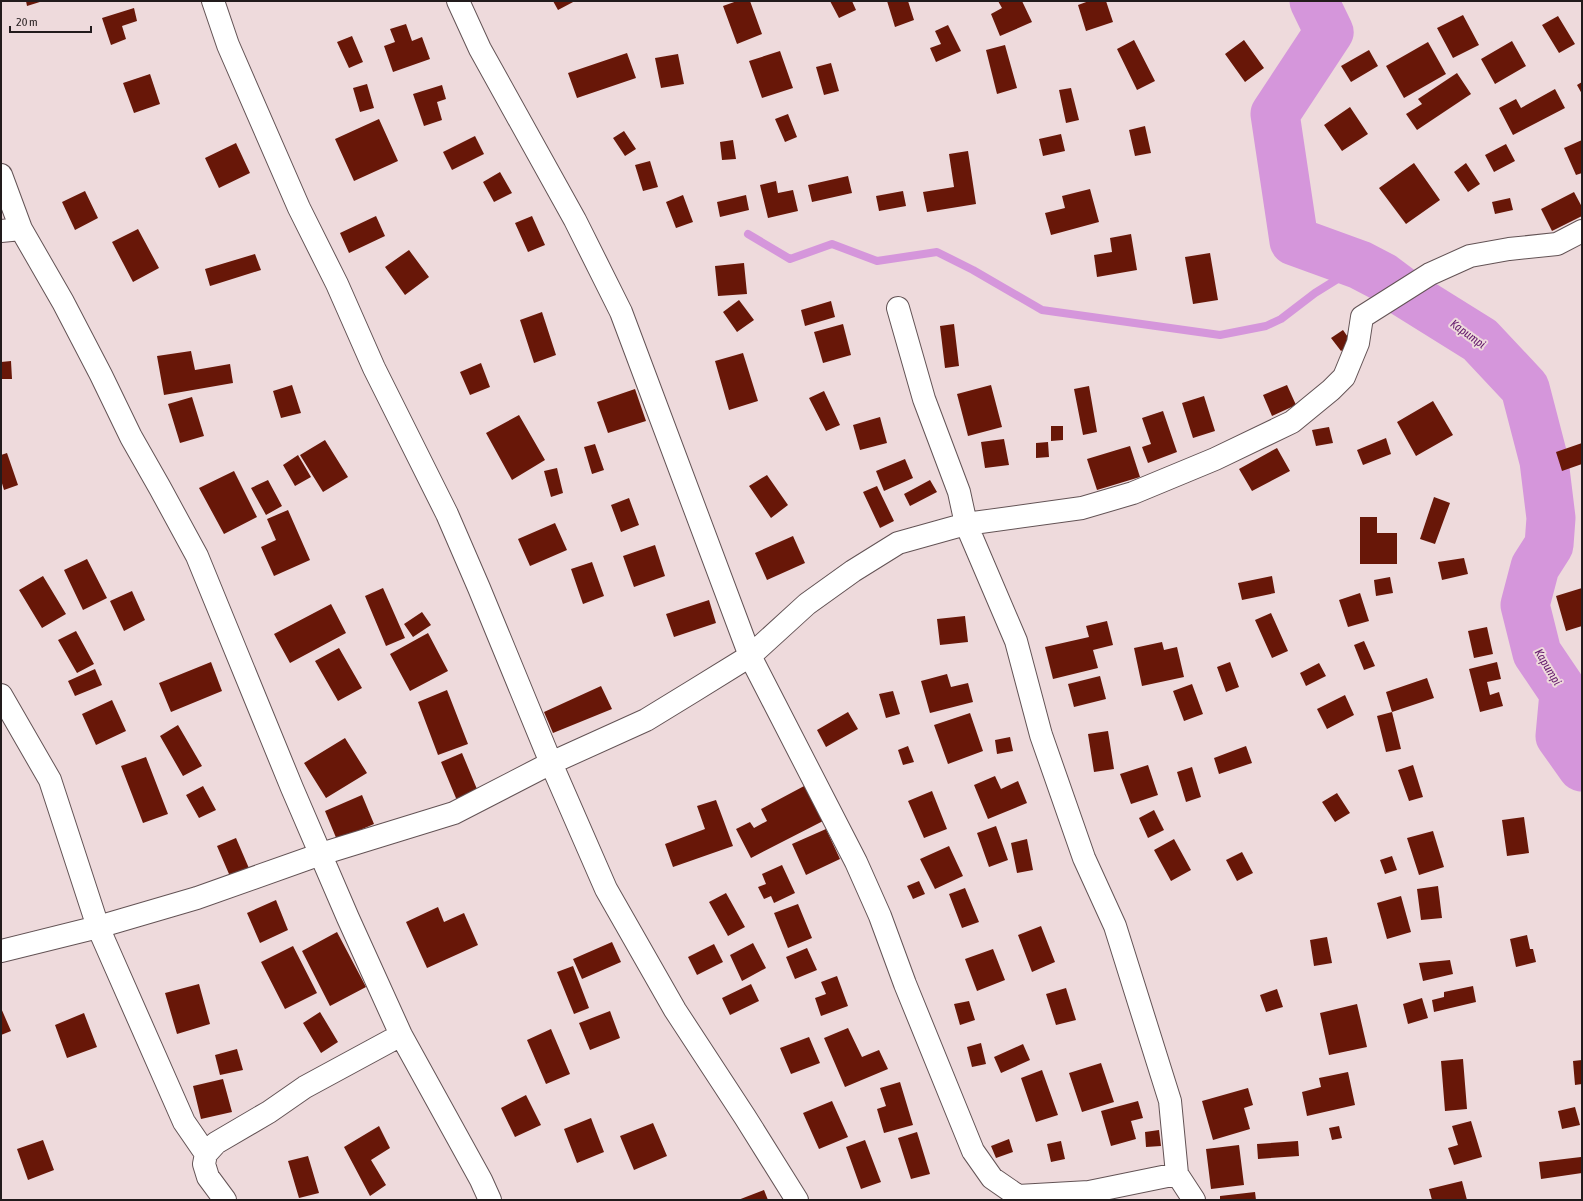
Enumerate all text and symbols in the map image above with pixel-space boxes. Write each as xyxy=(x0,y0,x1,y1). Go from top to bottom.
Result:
scale bar xyxy=(10,8,91,34)
text: 20 m xyxy=(16,15,38,29)
water label: Kapumpi xyxy=(1448,317,1488,351)
water label: Kapumpi xyxy=(1532,646,1564,688)

